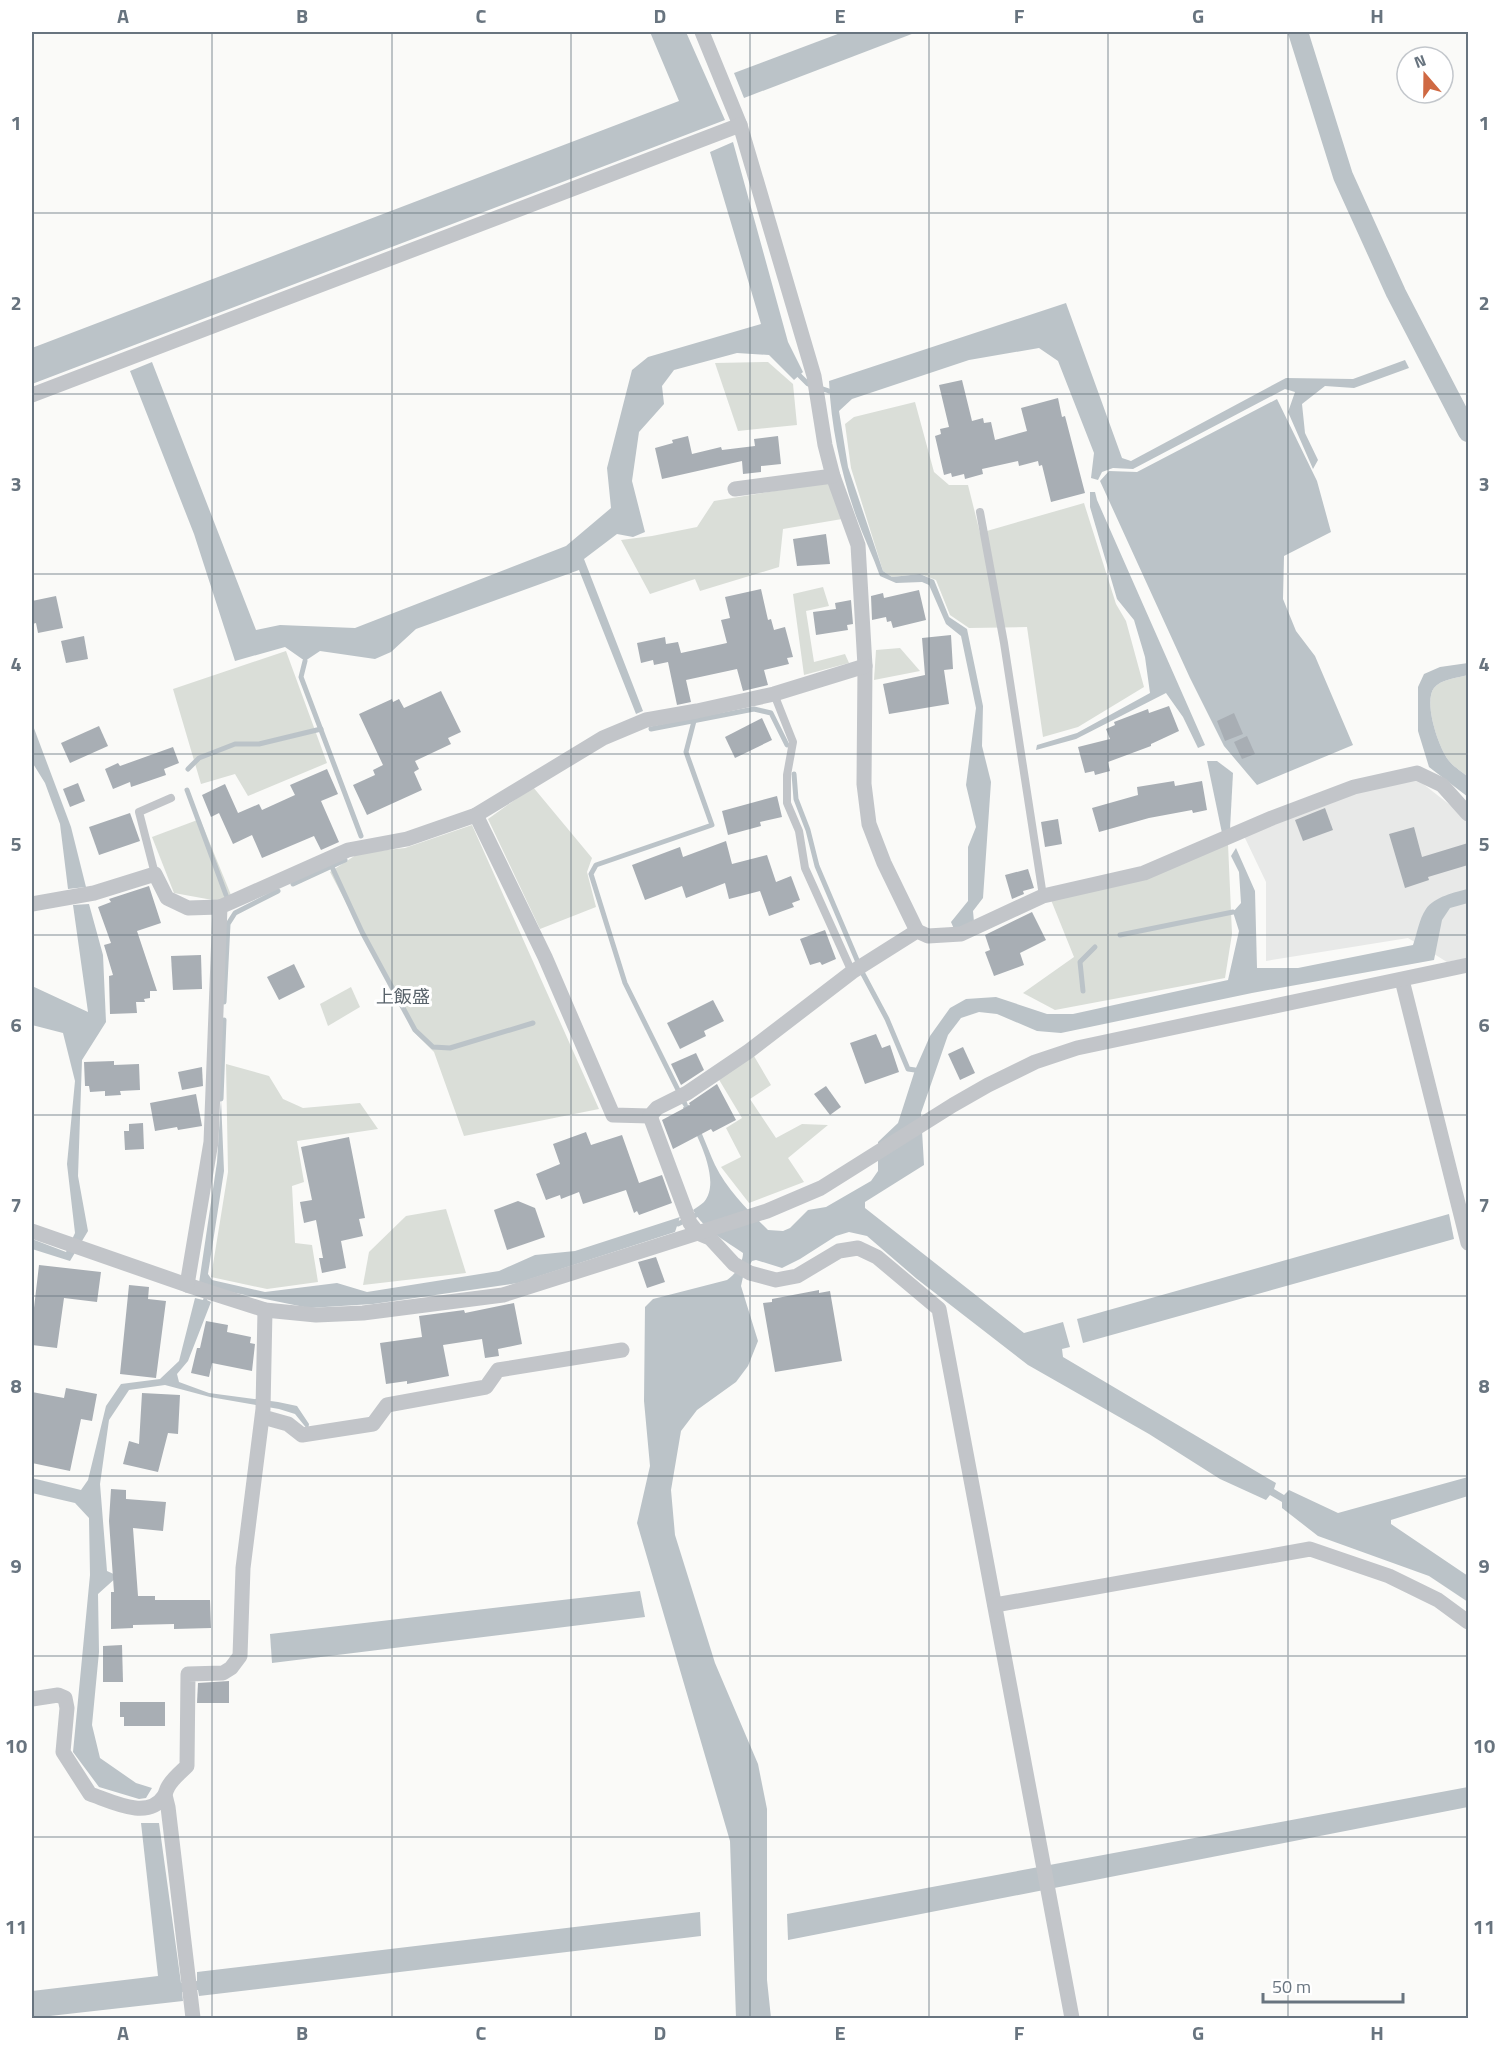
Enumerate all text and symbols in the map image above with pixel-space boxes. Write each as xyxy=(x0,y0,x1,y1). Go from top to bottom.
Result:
text: A xyxy=(117,0,129,31)
text: B xyxy=(296,0,308,31)
text: C xyxy=(476,0,487,31)
text: D xyxy=(654,0,666,31)
text: E xyxy=(834,0,846,31)
text: F xyxy=(1014,0,1025,31)
text: G xyxy=(1192,0,1204,31)
text: H xyxy=(1370,0,1384,31)
north arrow xyxy=(1395,45,1455,105)
text: N xyxy=(1411,48,1429,74)
text: 1 xyxy=(10,107,22,138)
text: 1 xyxy=(1478,107,1490,138)
text: 2 xyxy=(10,287,22,318)
text: 2 xyxy=(1478,287,1490,318)
text: 3 xyxy=(10,468,22,499)
text: 3 xyxy=(1478,468,1490,499)
text: 4 xyxy=(10,648,22,679)
text: 4 xyxy=(1478,648,1490,679)
text: 5 xyxy=(10,828,22,859)
text: 5 xyxy=(1478,828,1490,859)
district label: 上飯盛 xyxy=(376,983,430,1010)
text: 6 xyxy=(10,1009,22,1040)
text: 6 xyxy=(1478,1009,1490,1040)
text: 7 xyxy=(10,1189,22,1220)
text: 7 xyxy=(1478,1189,1490,1220)
text: 8 xyxy=(10,1370,22,1401)
text: 8 xyxy=(1478,1370,1490,1401)
text: 9 xyxy=(10,1550,22,1581)
text: 9 xyxy=(1478,1550,1490,1581)
text: 10 xyxy=(5,1730,27,1761)
text: 10 xyxy=(1473,1730,1495,1761)
text: 11 xyxy=(5,1911,27,1942)
text: 11 xyxy=(1473,1911,1495,1942)
scale bar xyxy=(1263,1966,1402,2004)
text: 50 m xyxy=(1272,1973,1311,2000)
text: A xyxy=(117,2017,129,2048)
text: B xyxy=(296,2017,308,2048)
text: C xyxy=(476,2017,487,2048)
text: D xyxy=(654,2017,666,2048)
text: E xyxy=(834,2017,846,2048)
text: F xyxy=(1014,2017,1025,2048)
text: G xyxy=(1192,2017,1204,2048)
text: H xyxy=(1370,2017,1384,2048)

